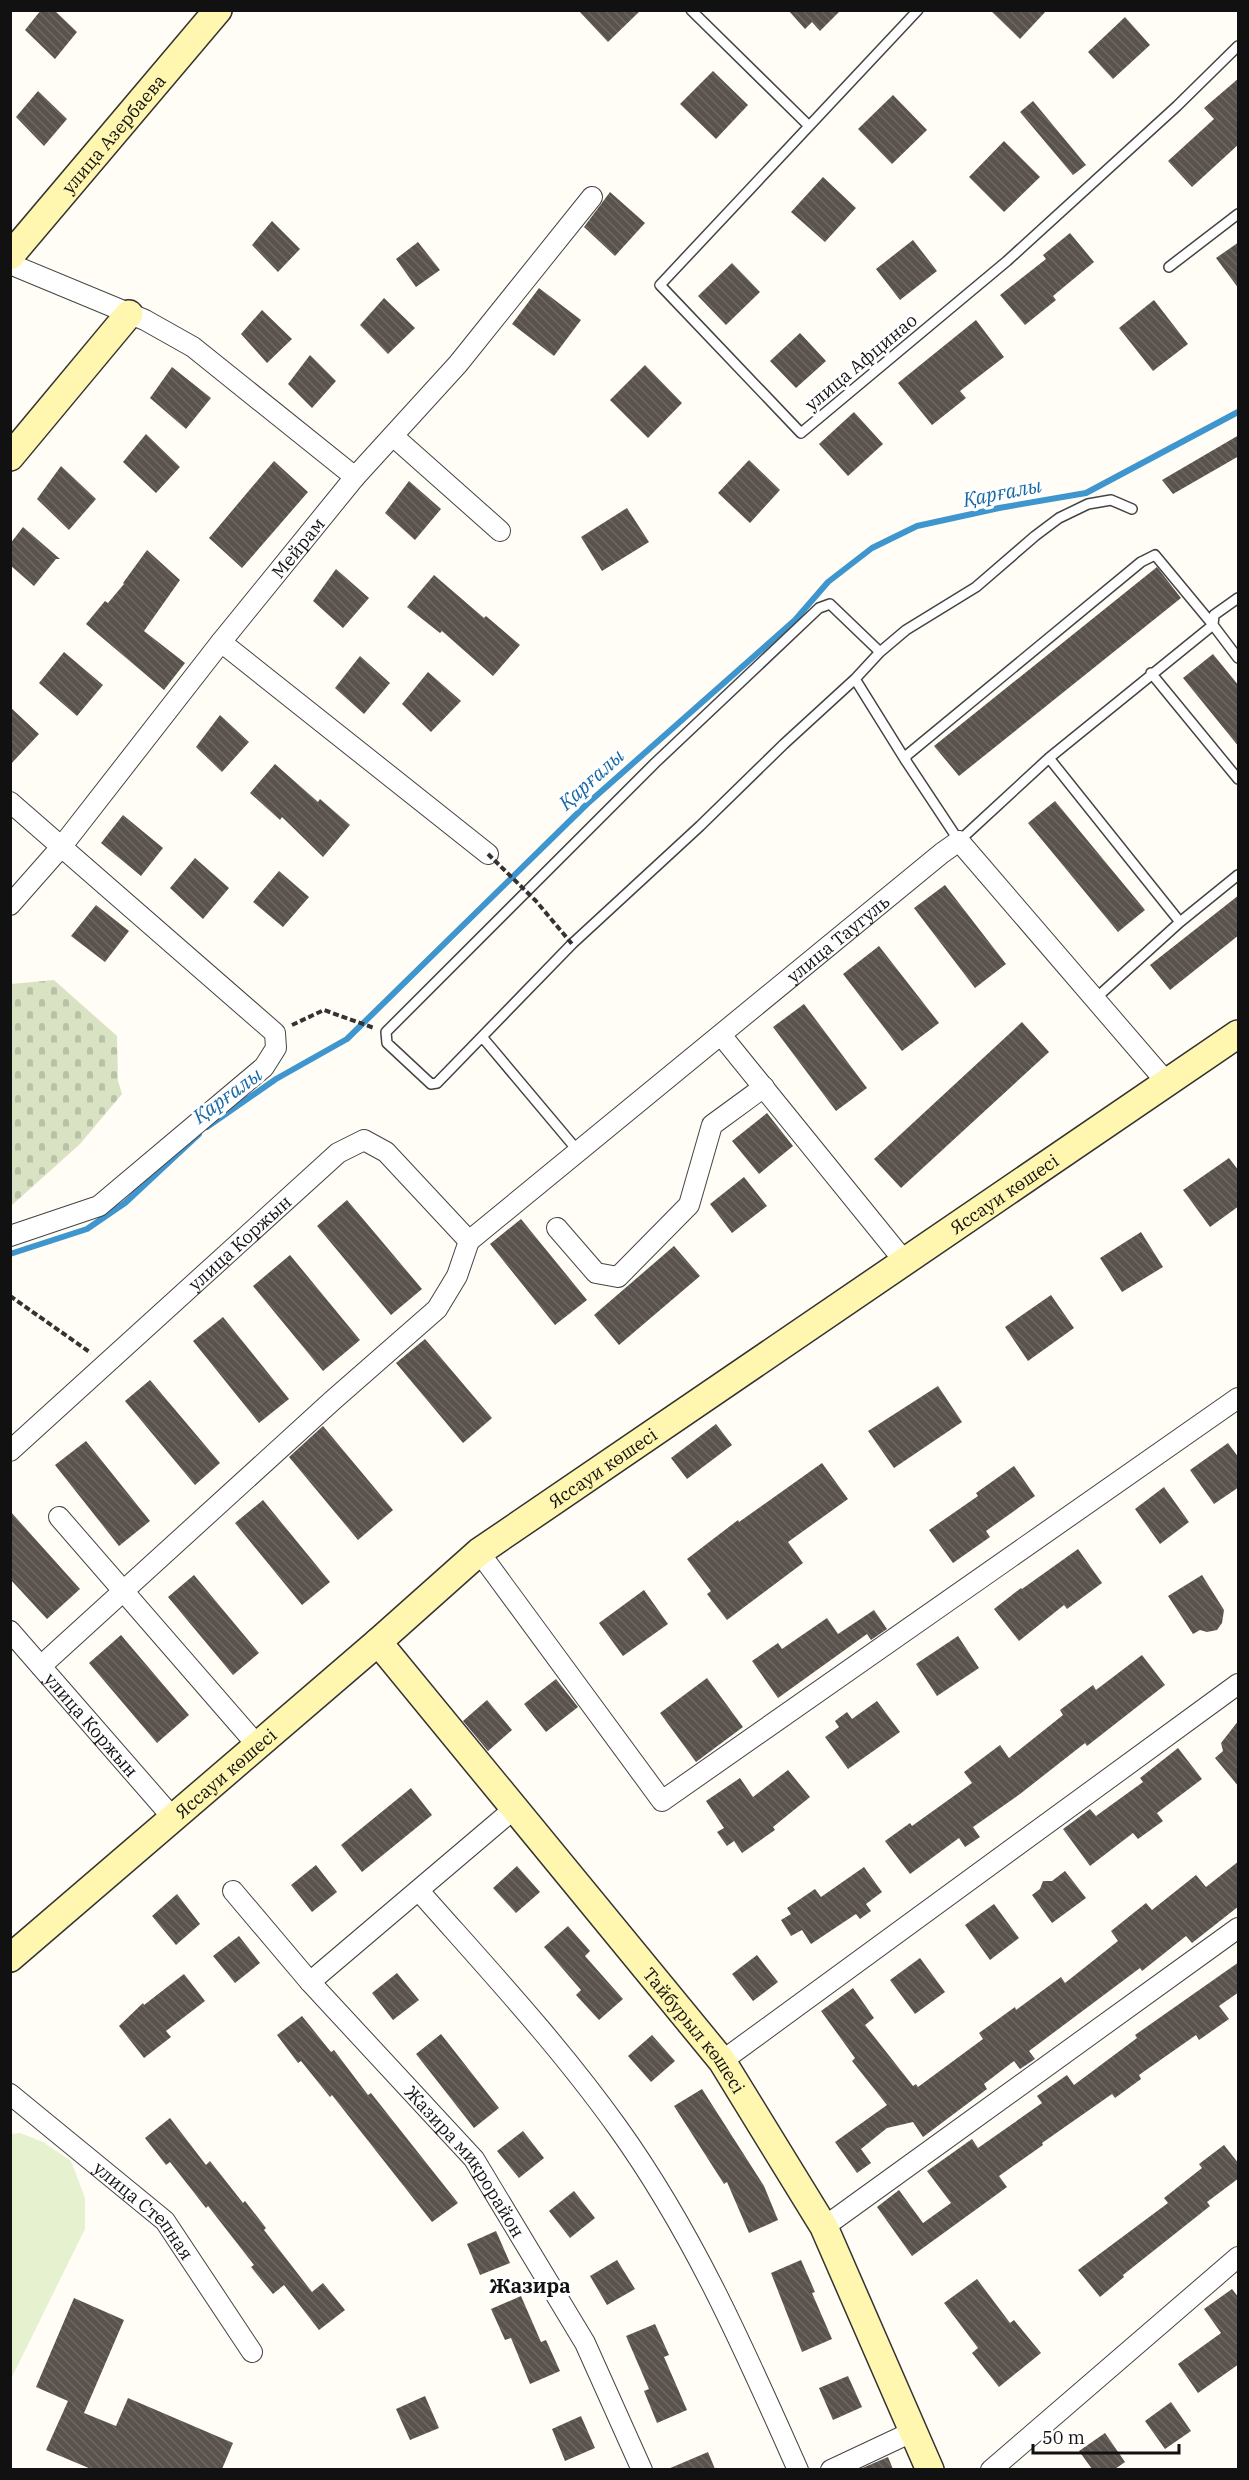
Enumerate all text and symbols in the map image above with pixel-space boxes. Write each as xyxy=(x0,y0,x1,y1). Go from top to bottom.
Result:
street label: улица Азербаева xyxy=(56,69,170,198)
street label: улица Афцинао xyxy=(800,308,922,416)
water label: Қарғалы xyxy=(959,471,1044,513)
street label: Мейрам xyxy=(266,512,329,583)
water label: Қарғалы xyxy=(552,742,630,816)
street label: улица Таугуль xyxy=(782,889,894,987)
water label: Қарғалы xyxy=(186,1061,267,1130)
street label: Яссауи көшесі xyxy=(945,1148,1063,1239)
street label: улица Коржын xyxy=(183,1190,296,1295)
street label: Яссауи көшесі xyxy=(544,1422,662,1513)
street label: улица Коржын xyxy=(40,1667,143,1781)
street label: Яссауи көшесі xyxy=(170,1723,281,1823)
street label: Тайбурыл көшесі xyxy=(638,1963,751,2098)
street label: Жазира микрорайон xyxy=(400,2081,530,2241)
street label: улица Степная xyxy=(89,2156,199,2264)
district label: Жазира xyxy=(489,2272,571,2299)
scale bar xyxy=(1033,2417,1178,2455)
text: 50 m xyxy=(1042,2426,1085,2449)

